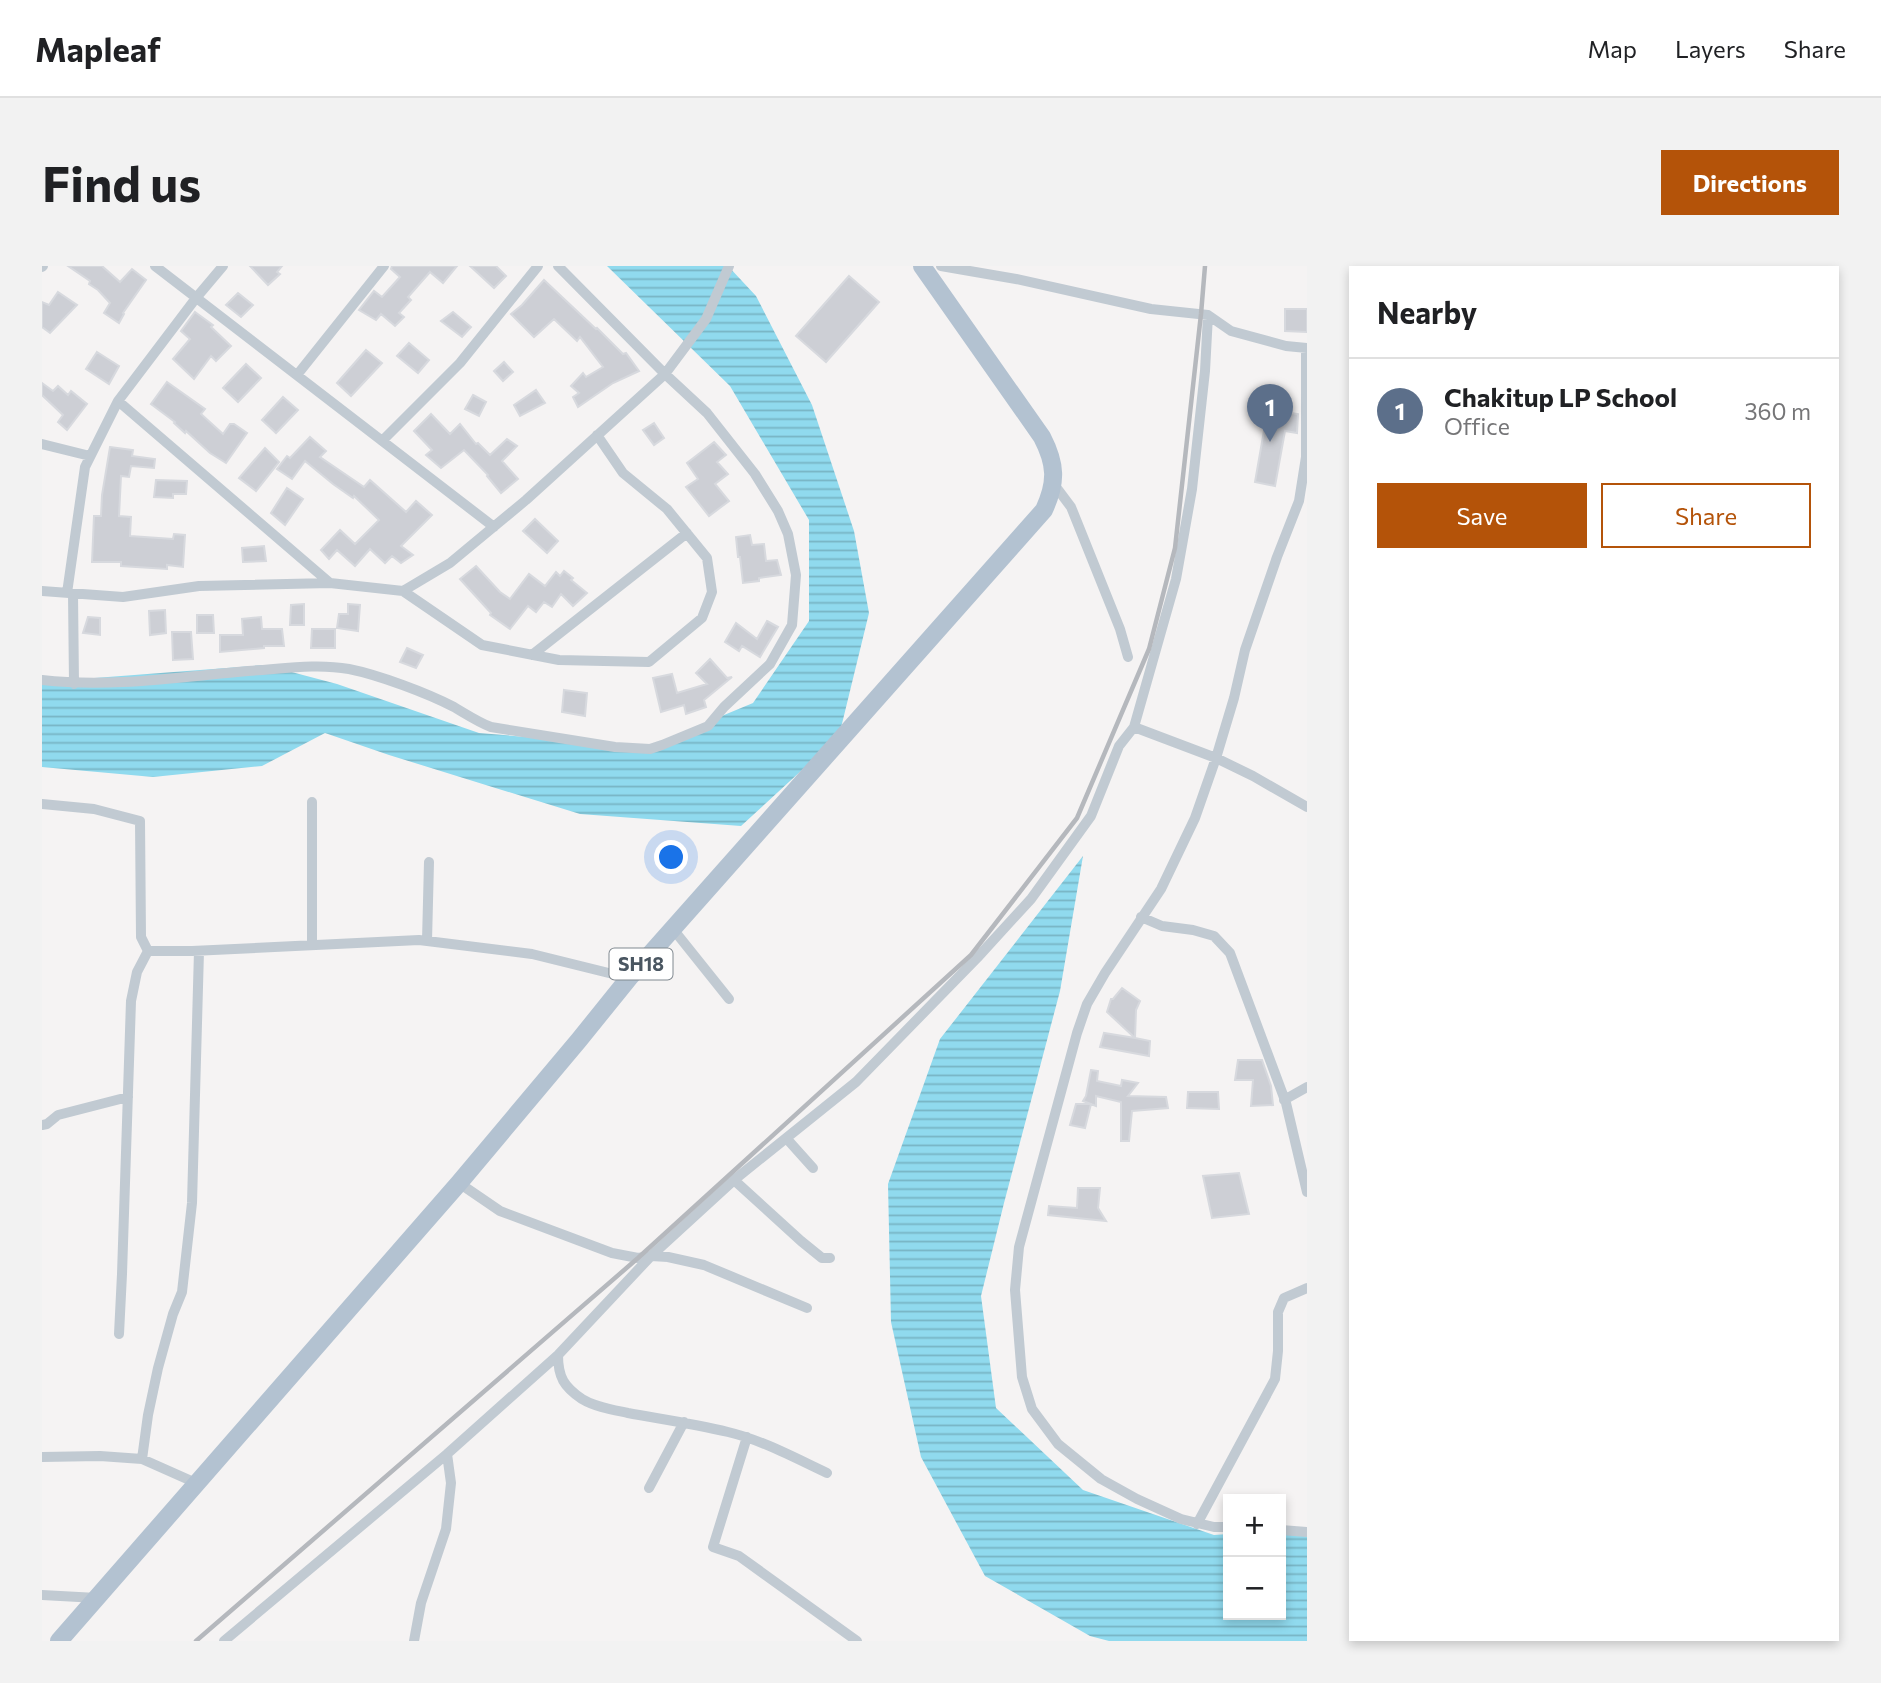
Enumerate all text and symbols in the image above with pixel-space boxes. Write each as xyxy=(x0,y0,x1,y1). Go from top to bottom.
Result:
text: Mapleaf xyxy=(35,28,161,69)
text: Map xyxy=(1588,34,1637,63)
text: Layers xyxy=(1675,34,1746,63)
text: Share xyxy=(1784,34,1846,63)
button: Directions xyxy=(1661,150,1839,215)
text: Find us xyxy=(42,152,201,212)
text: Nearby xyxy=(1377,293,1477,330)
text: Chakitup LP School xyxy=(1444,381,1677,412)
pin: 1 xyxy=(1247,384,1293,442)
text: 1 xyxy=(1395,397,1405,425)
text: 360 m xyxy=(1744,397,1811,425)
text: Office xyxy=(1444,412,1510,440)
button: Save xyxy=(1377,483,1587,548)
button: Share xyxy=(1601,483,1811,548)
your location xyxy=(654,840,688,874)
road number: SH18 xyxy=(610,948,672,979)
map controls xyxy=(1223,1494,1286,1620)
button: + xyxy=(1223,1494,1286,1557)
button: − xyxy=(1223,1557,1286,1620)

